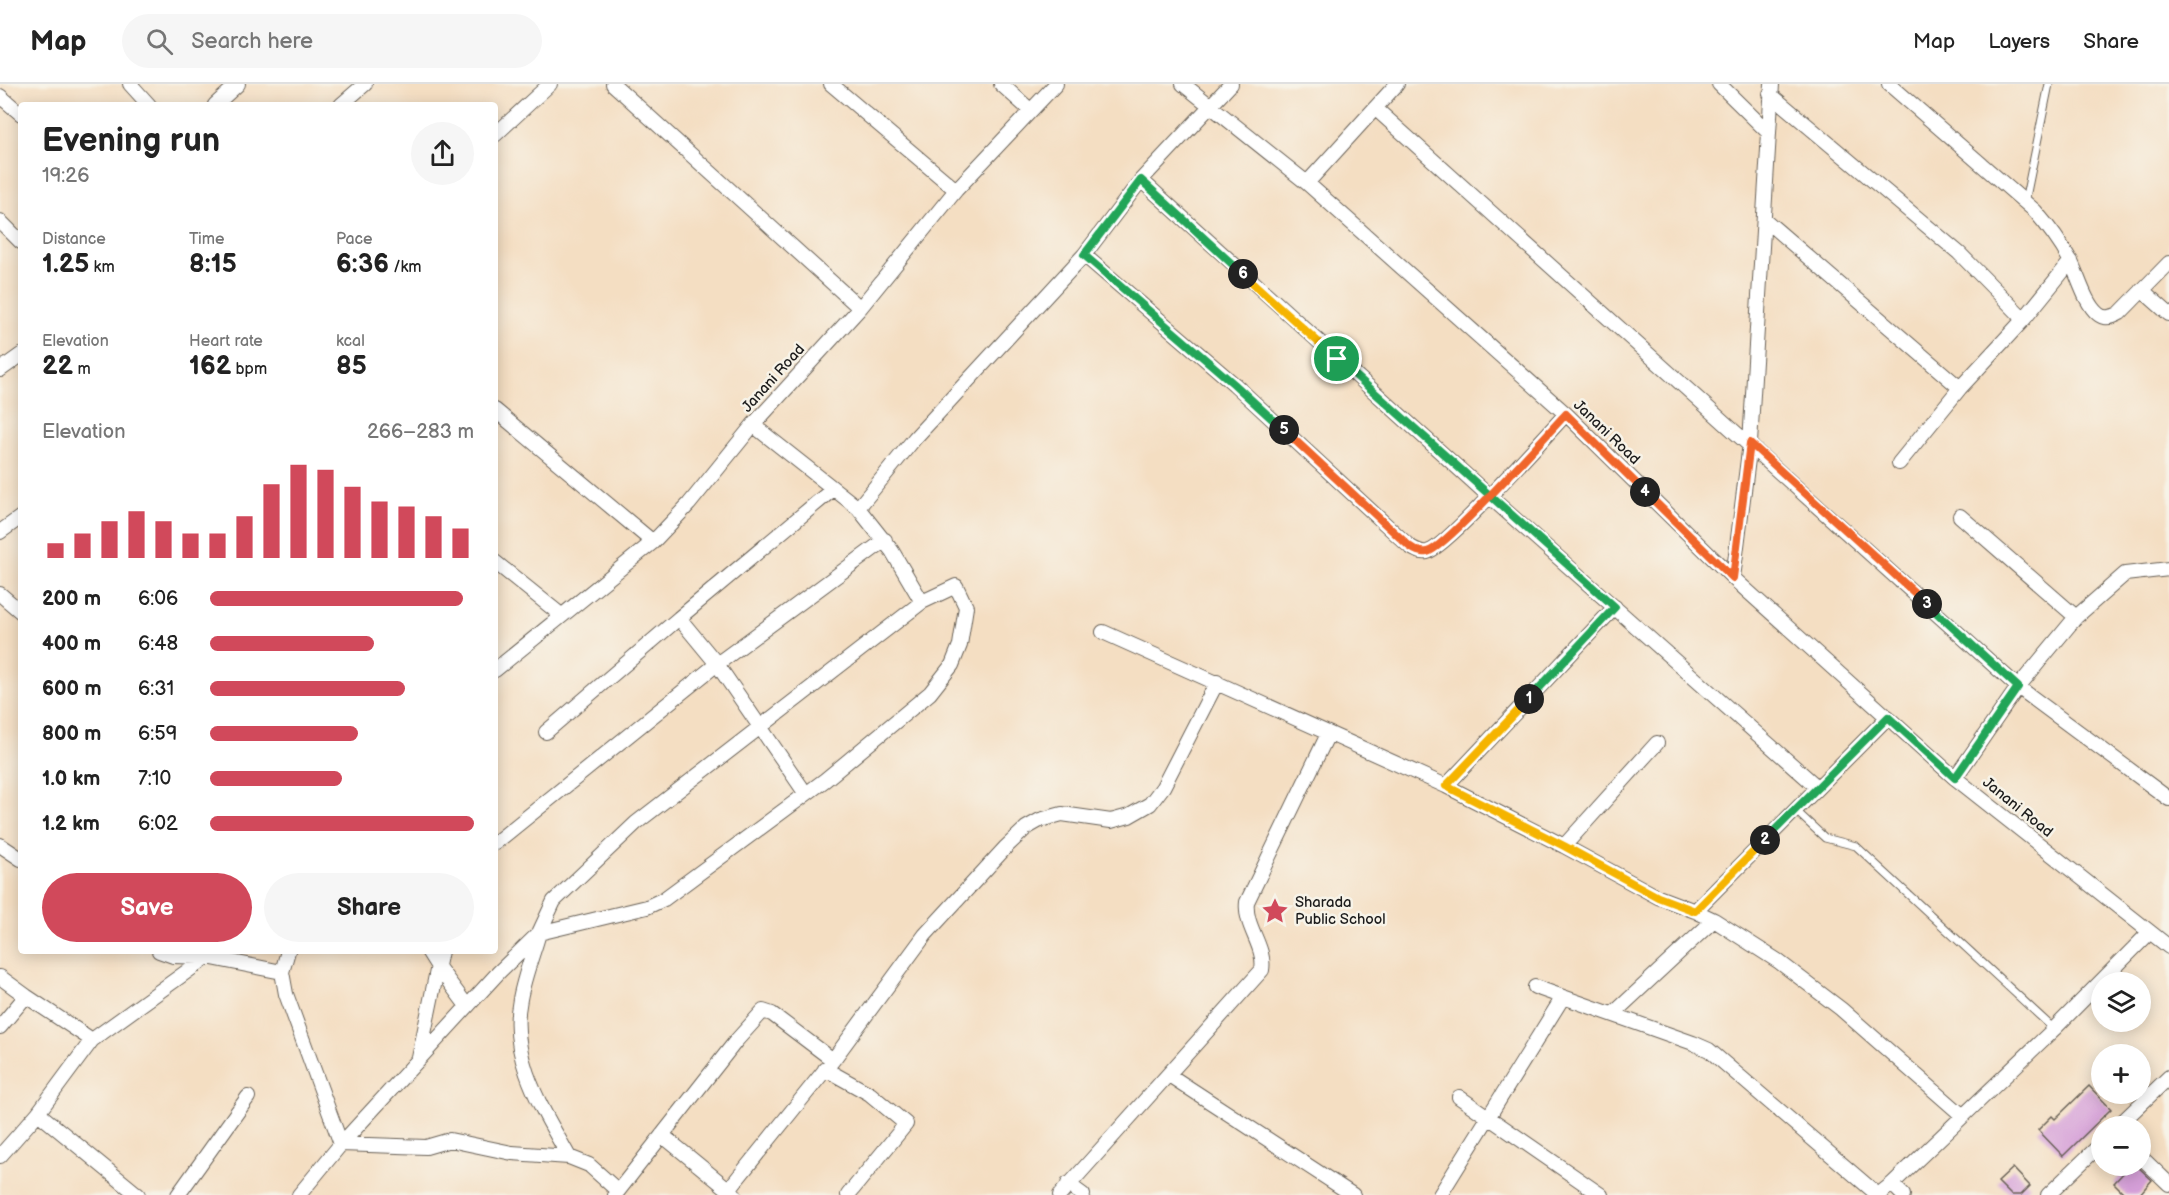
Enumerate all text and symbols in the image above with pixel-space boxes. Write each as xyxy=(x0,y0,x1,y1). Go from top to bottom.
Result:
search box xyxy=(122,14,542,68)
text: Map xyxy=(30,25,86,58)
icon: search xyxy=(143,25,176,58)
text: Search here xyxy=(191,28,313,55)
text: Map xyxy=(1913,29,1955,54)
text: Layers xyxy=(1988,29,2050,54)
text: Share xyxy=(2083,29,2139,54)
text: Evening run xyxy=(42,121,220,161)
button: share xyxy=(411,122,474,185)
text: 19:26 xyxy=(42,164,89,188)
text: Distance xyxy=(42,230,106,249)
text: Time xyxy=(189,230,224,249)
text: Pace xyxy=(336,230,372,249)
text: 1.25 xyxy=(42,249,89,280)
text: 8:15 xyxy=(189,249,237,280)
text: 6:36 xyxy=(336,249,389,280)
text: km xyxy=(89,258,115,277)
text: /km xyxy=(389,258,422,277)
pin: 6 xyxy=(1228,259,1258,289)
text: 6 xyxy=(1238,264,1248,283)
text: Elevation xyxy=(42,332,109,351)
text: Heart rate xyxy=(189,332,263,351)
text: kcal xyxy=(336,332,365,351)
pin xyxy=(1311,333,1362,384)
street label: Janani Road xyxy=(738,340,809,416)
icon: arrive xyxy=(1320,342,1353,375)
text: 22 xyxy=(42,351,73,382)
text: 162 xyxy=(189,351,231,382)
text: 85 xyxy=(336,351,367,382)
text: m xyxy=(73,360,91,379)
text: bpm xyxy=(231,360,267,379)
street label: Janani Road xyxy=(1569,396,1644,469)
pin: 5 xyxy=(1269,415,1299,445)
text: Elevation xyxy=(42,420,125,444)
text: 266–283 m xyxy=(367,420,474,444)
text: 5 xyxy=(1279,420,1289,439)
pin: 4 xyxy=(1630,477,1660,507)
text: 4 xyxy=(1640,482,1650,501)
text: 200 m xyxy=(42,587,101,611)
text: 6:06 xyxy=(138,587,178,611)
pin: 3 xyxy=(1912,589,1942,619)
text: 3 xyxy=(1922,594,1932,613)
text: 400 m xyxy=(42,632,101,656)
text: 6:48 xyxy=(138,632,178,656)
text: 600 m xyxy=(42,677,102,701)
text: 6:31 xyxy=(138,677,174,701)
pin: 1 xyxy=(1514,684,1544,714)
text: 1 xyxy=(1526,689,1532,708)
text: 800 m xyxy=(42,722,101,746)
text: 6:59 xyxy=(138,722,177,746)
text: 1.0 km xyxy=(42,767,100,791)
text: 7:10 xyxy=(138,767,171,791)
street label: Janani Road xyxy=(1979,773,2057,842)
text: 1.2 km xyxy=(42,812,100,836)
text: 6:02 xyxy=(138,812,178,836)
pin: 2 xyxy=(1750,825,1780,855)
text: 2 xyxy=(1760,830,1770,849)
button: Save xyxy=(42,873,252,942)
button: Share xyxy=(264,873,474,942)
place label: Sharada Public School xyxy=(1295,893,1386,929)
place icon: Sharada Public School xyxy=(1260,896,1290,926)
map controls xyxy=(2091,972,2151,1176)
button: layers xyxy=(2091,972,2151,1032)
button: + xyxy=(2091,1044,2151,1104)
button: − xyxy=(2091,1116,2151,1176)

